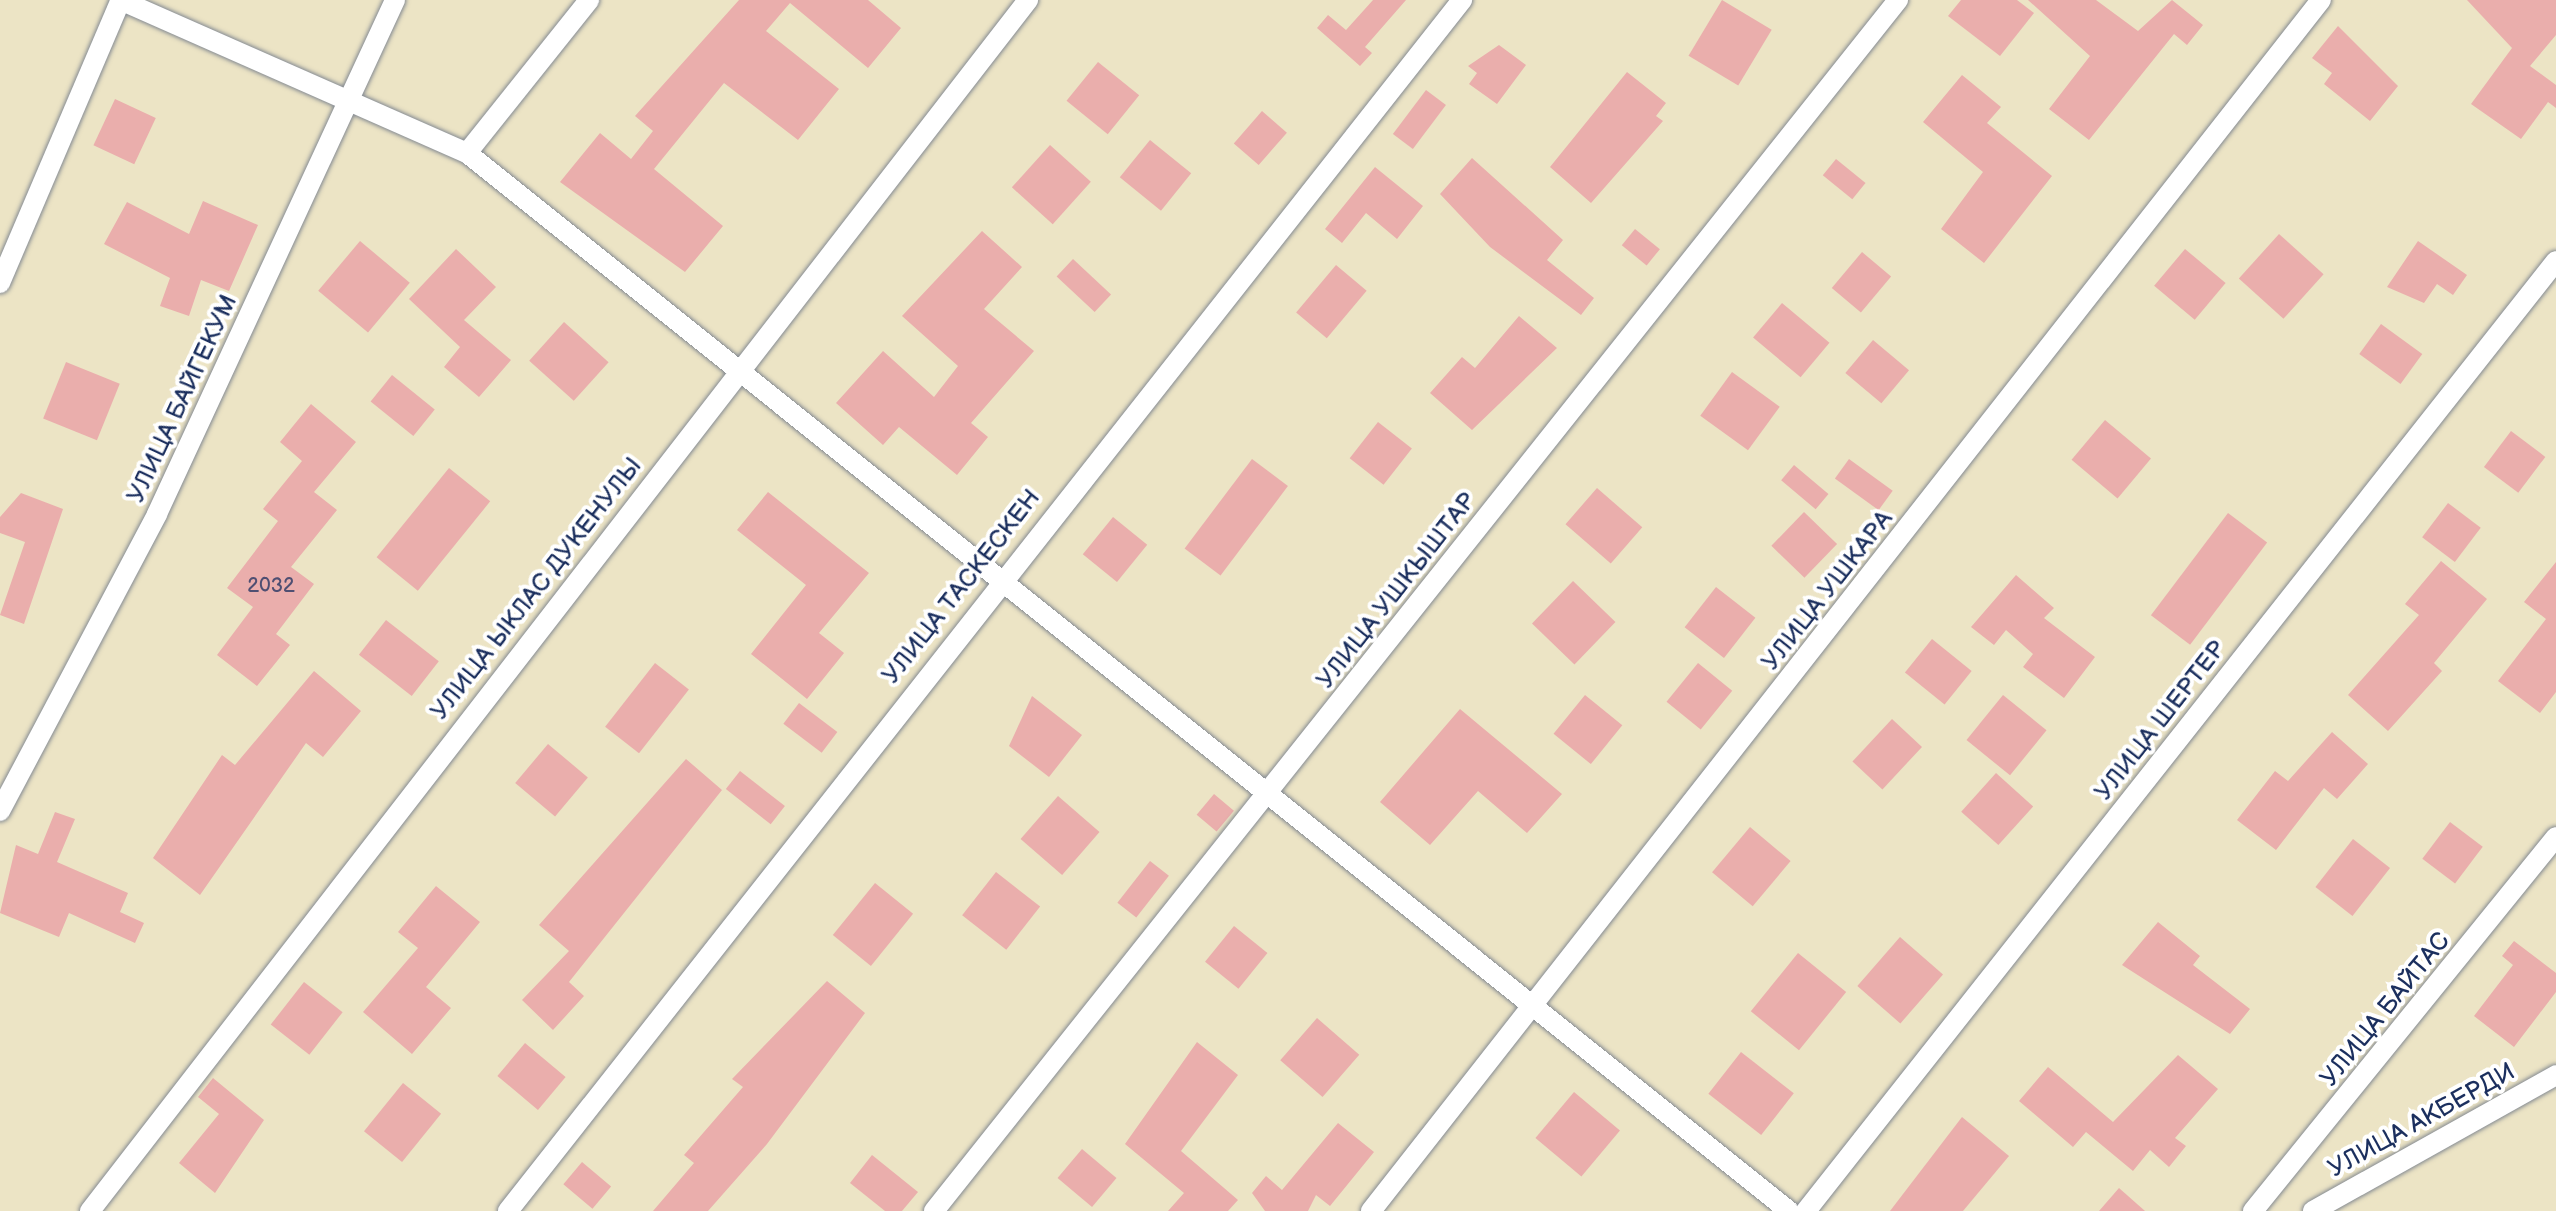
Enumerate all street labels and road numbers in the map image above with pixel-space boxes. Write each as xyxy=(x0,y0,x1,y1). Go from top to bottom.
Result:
street label: УЛИЦА БАЙГЕКУМ xyxy=(122,290,244,508)
street label: УЛИЦА ЫКЛАС ДУКЕНУЛЫ xyxy=(425,452,649,726)
street label: УЛИЦА ТАСКЕСКЕН xyxy=(877,484,1047,690)
street label: УЛИЦА УШКЫШТАР xyxy=(1311,487,1483,695)
street label: УЛИЦА УШКАРА xyxy=(1756,505,1900,677)
street label: УЛИЦА ШЕРТЕР xyxy=(2089,635,2233,807)
street label: УЛИЦА БАЙТАС xyxy=(2315,927,2457,1093)
street label: УЛИЦА АКБЕРДИ xyxy=(2323,1057,2521,1185)

